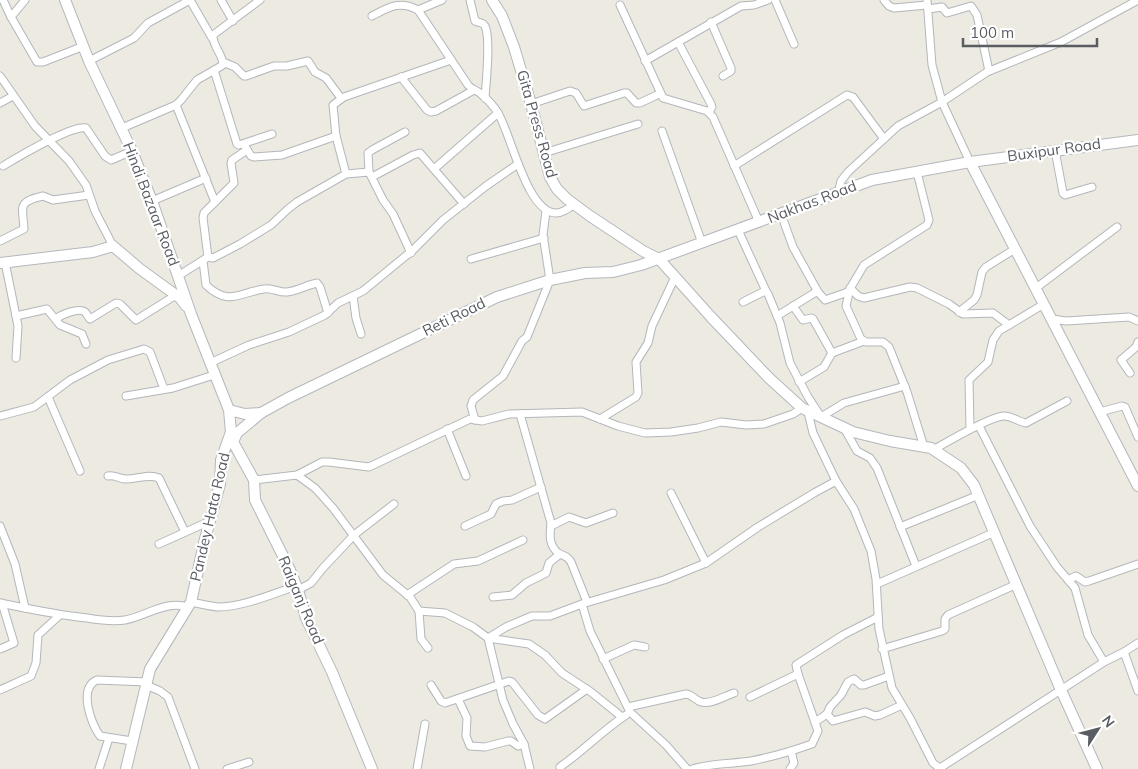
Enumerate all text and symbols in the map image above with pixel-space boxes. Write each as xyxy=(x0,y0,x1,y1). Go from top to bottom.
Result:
scale bar xyxy=(963,15,1097,47)
text: 100 m xyxy=(970,23,1014,42)
street label: Gita Press Road xyxy=(513,68,562,180)
street label: Buxipur Road xyxy=(1006,134,1102,165)
street label: Hindi Bazaar Road xyxy=(119,139,184,269)
street label: Nakhas Road xyxy=(765,176,859,227)
street label: Reti Road xyxy=(419,293,488,340)
street label: Pandey Hata Road xyxy=(185,451,234,583)
street label: Raiganj Road xyxy=(274,553,329,647)
north arrow xyxy=(1073,704,1123,754)
text: N xyxy=(1098,712,1119,731)

